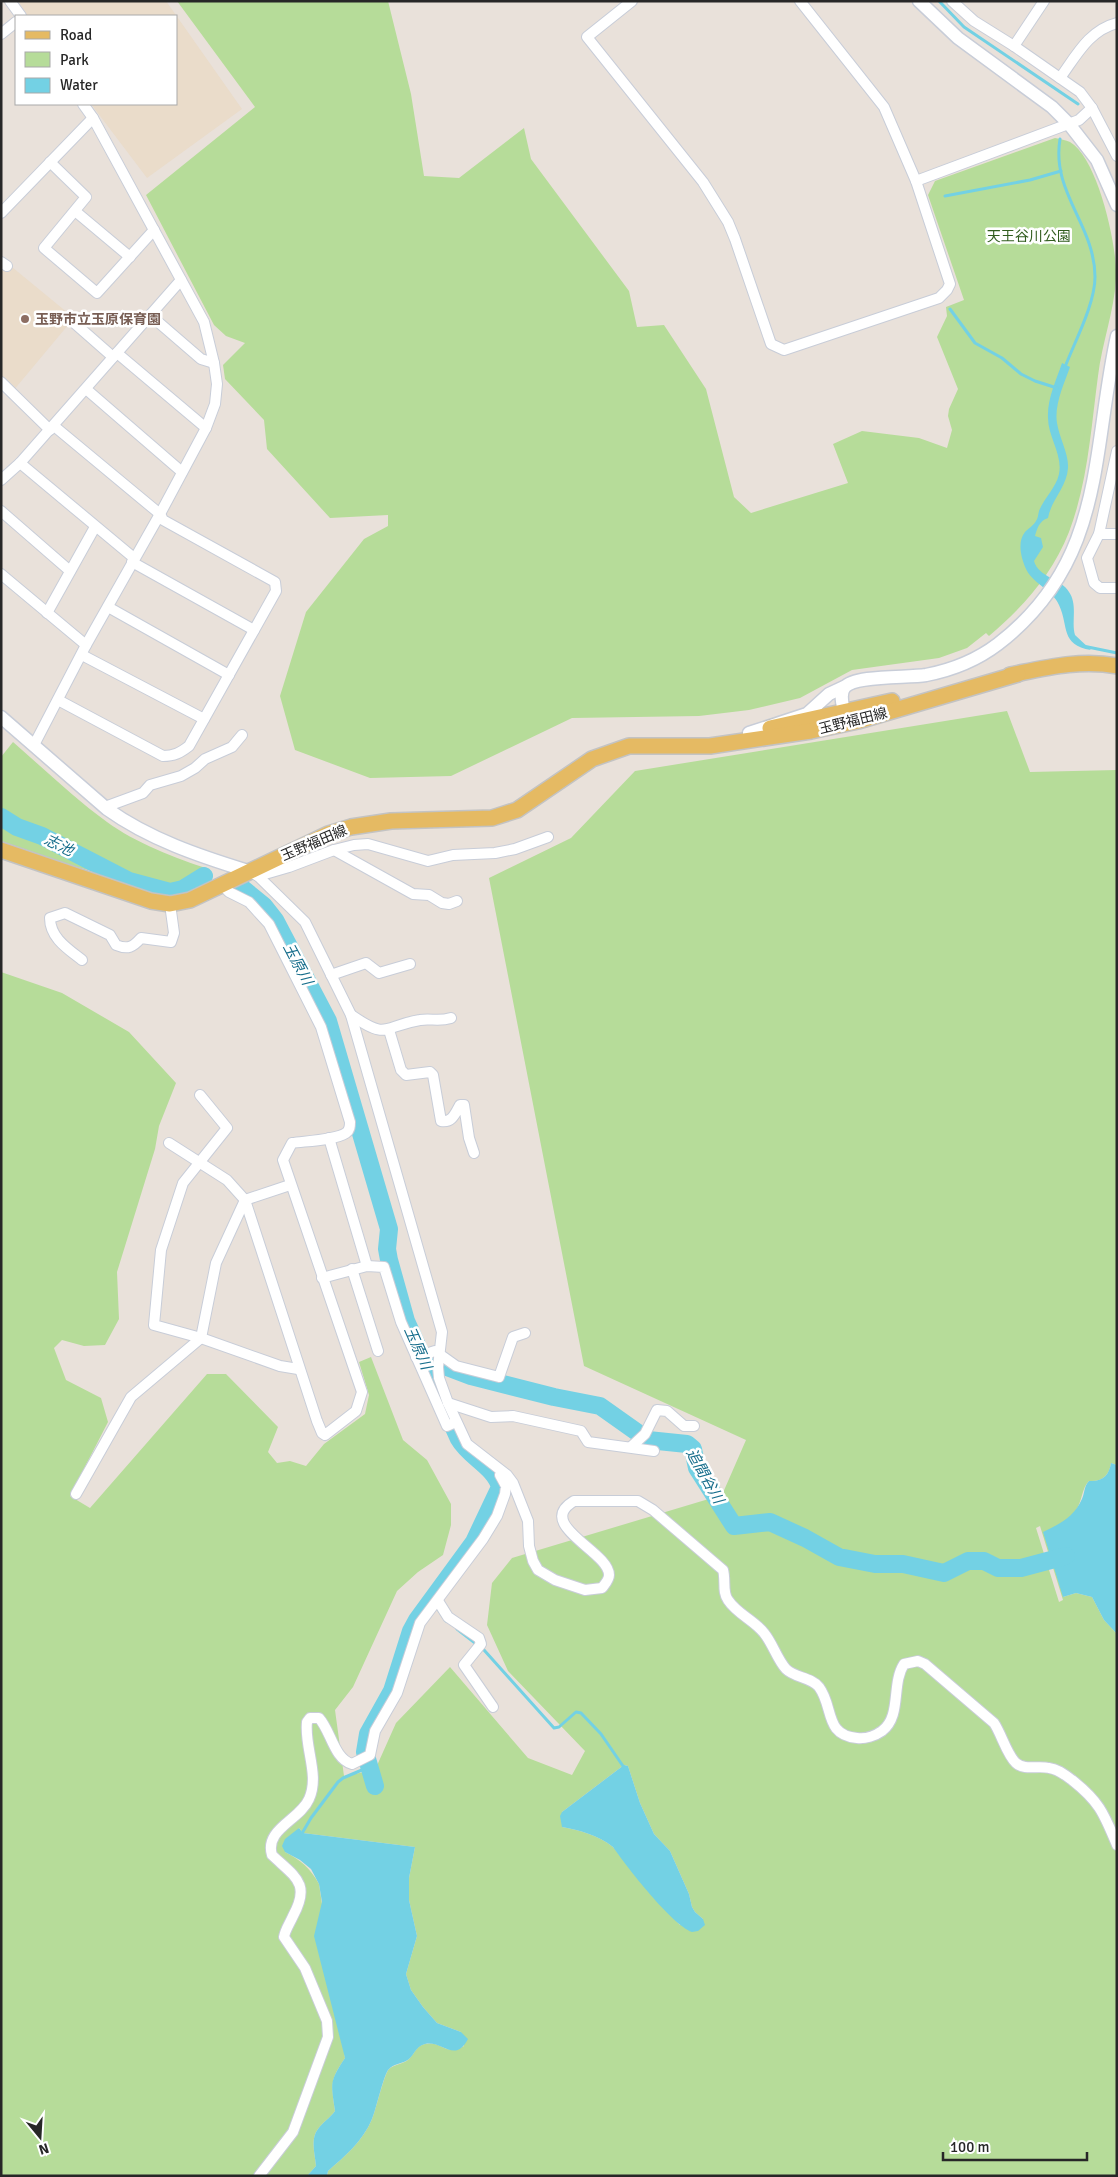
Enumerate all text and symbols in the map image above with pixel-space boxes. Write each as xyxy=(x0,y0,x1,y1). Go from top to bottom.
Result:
legend xyxy=(15,15,178,105)
text: Road xyxy=(60,26,92,44)
text: Park xyxy=(60,51,89,69)
text: Water xyxy=(60,76,98,94)
park label: 天王谷川公園 xyxy=(987,228,1071,245)
place label: 玉野市立玉原保育園 xyxy=(35,311,161,328)
marker: 玉野市立玉原保育園 xyxy=(19,313,31,325)
street label: 玉野福田線 xyxy=(817,704,889,738)
street label: 玉野福田線 xyxy=(278,822,350,864)
water label: 志池 xyxy=(42,830,78,861)
water label: 玉原川 xyxy=(279,940,317,990)
water label: 玉原川 xyxy=(401,1324,436,1374)
water label: 追間谷川 xyxy=(683,1445,728,1508)
north arrow xyxy=(15,2112,65,2162)
scale bar xyxy=(943,2130,1087,2162)
text: 100 m xyxy=(950,2138,990,2156)
text: N xyxy=(37,2139,51,2158)

